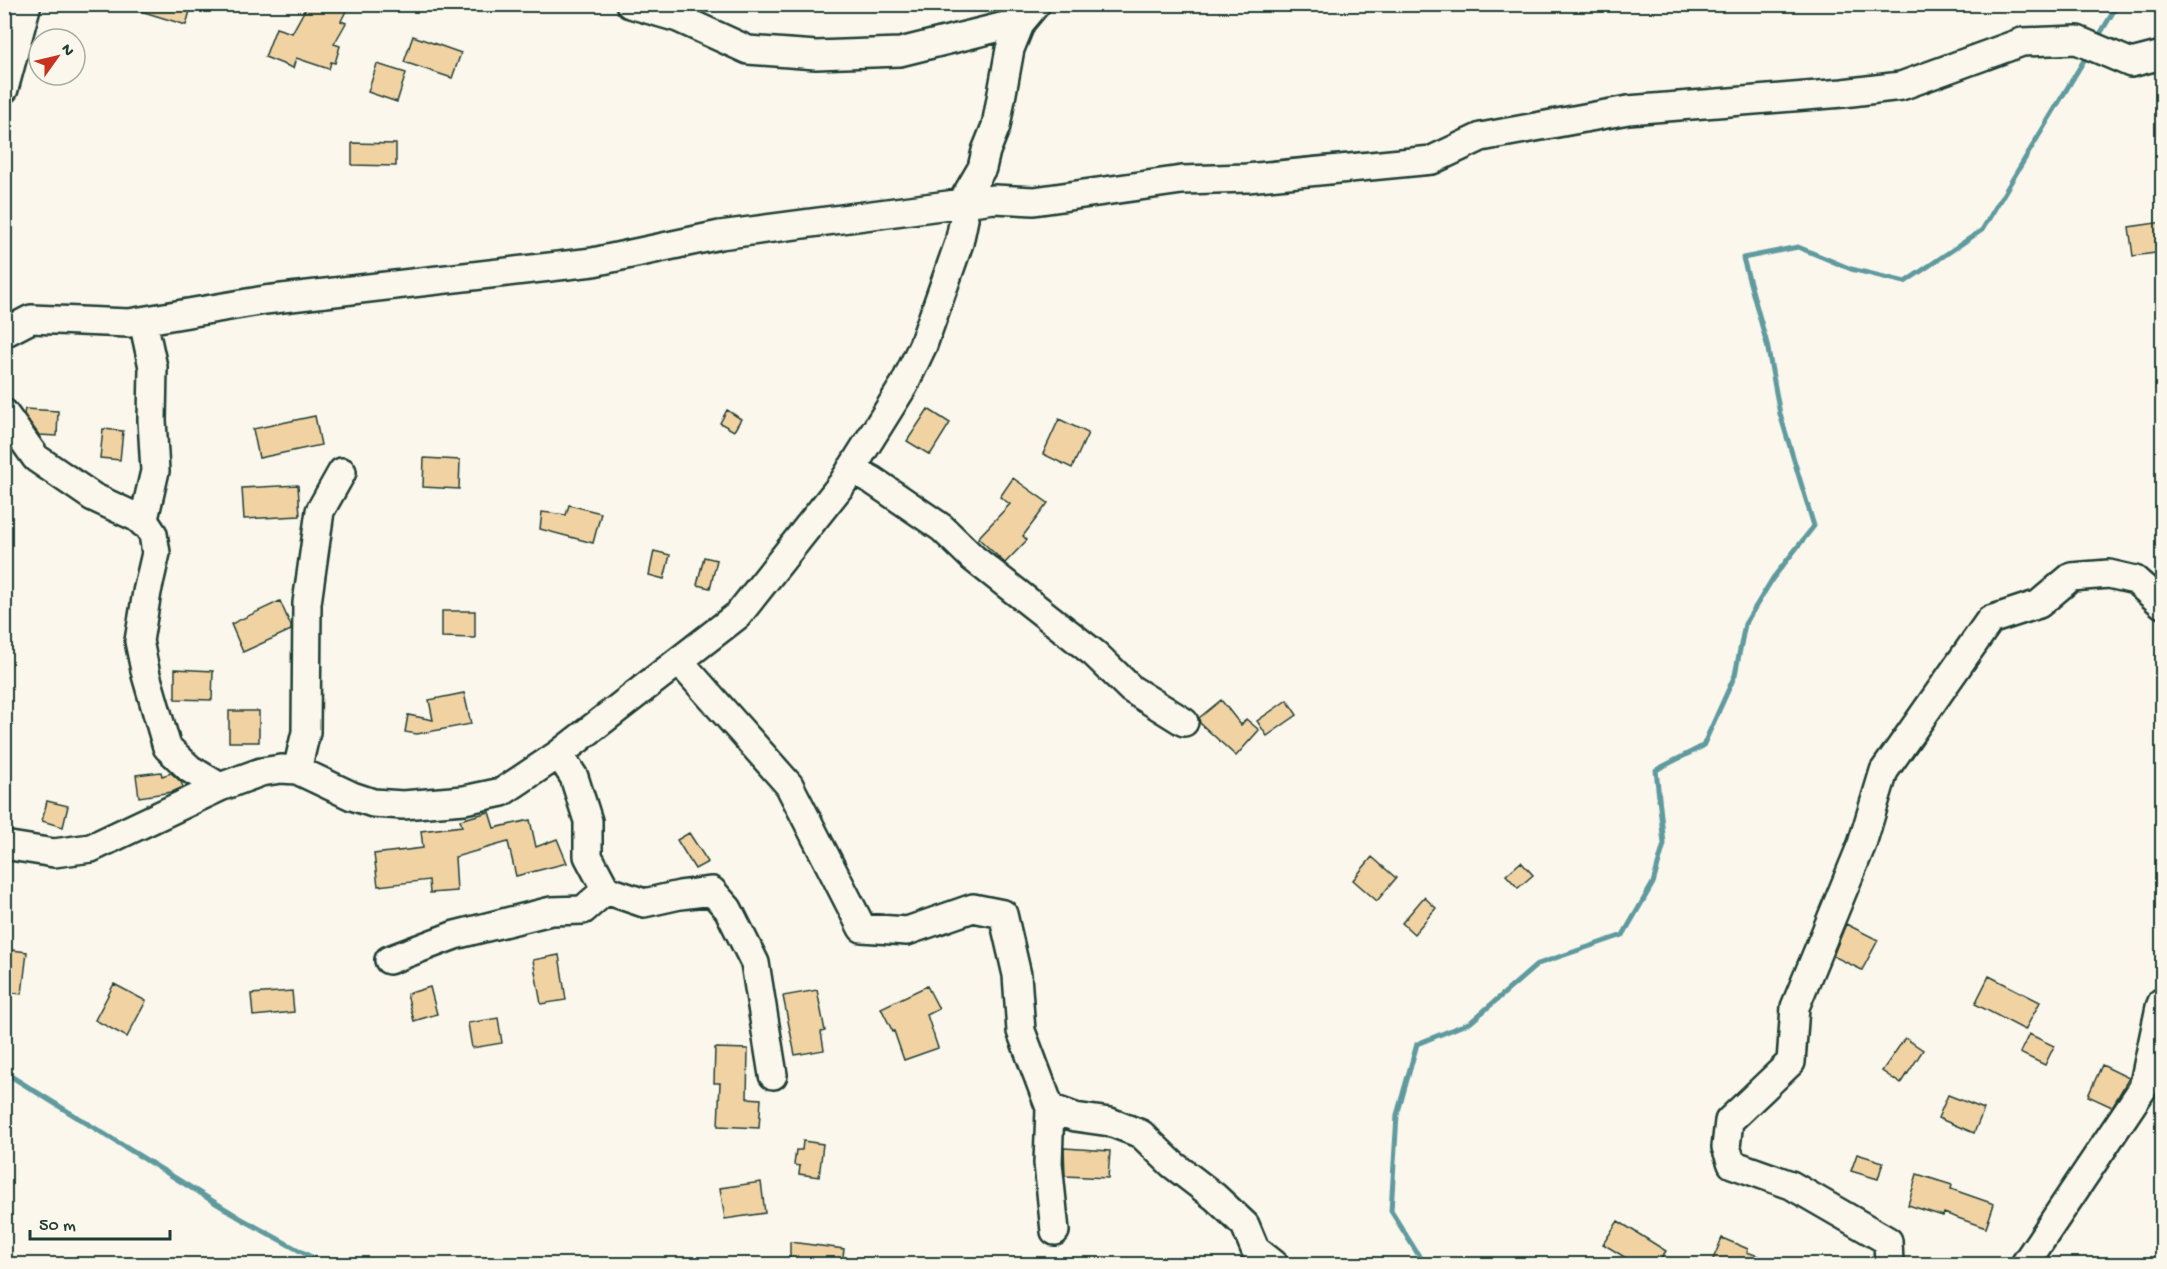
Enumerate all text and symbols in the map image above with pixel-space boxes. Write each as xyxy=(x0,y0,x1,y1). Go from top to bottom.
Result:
north arrow xyxy=(27,27,87,87)
text: N xyxy=(56,41,78,61)
scale bar xyxy=(30,1203,170,1241)
text: 50 m xyxy=(39,1216,76,1237)

